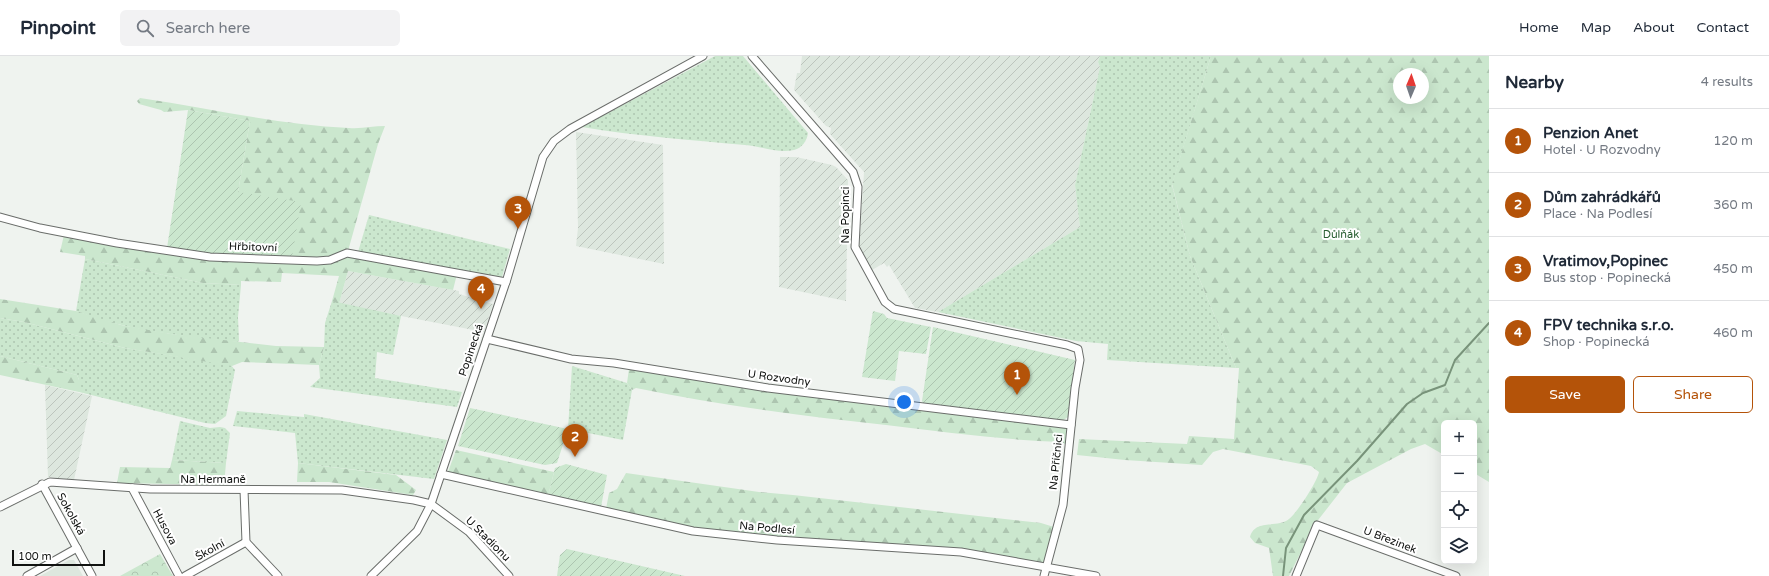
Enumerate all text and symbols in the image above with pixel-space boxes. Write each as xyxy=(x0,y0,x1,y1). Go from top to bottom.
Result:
search box xyxy=(120,10,400,46)
text: Pinpoint xyxy=(20,17,96,39)
icon: search xyxy=(134,17,156,39)
text: Search here xyxy=(166,19,250,37)
text: Home xyxy=(1519,19,1559,36)
text: Map xyxy=(1581,19,1611,36)
text: About xyxy=(1633,19,1675,36)
text: Contact xyxy=(1697,19,1749,36)
north arrow xyxy=(1393,68,1429,104)
text: Nearby xyxy=(1505,72,1564,93)
text: 4 results xyxy=(1701,74,1753,90)
text: Penzion Anet xyxy=(1543,124,1638,142)
text: 1 xyxy=(1514,133,1522,149)
text: 120 m xyxy=(1713,133,1753,149)
text: Hotel · U Rozvodny xyxy=(1543,142,1661,158)
street label: Na Popinci xyxy=(839,187,852,243)
text: Dům zahrádkářů xyxy=(1543,188,1661,206)
pin: 3 xyxy=(505,196,531,229)
text: 2 xyxy=(1514,197,1522,213)
text: 360 m xyxy=(1713,197,1753,213)
text: Place · Na Podlesí xyxy=(1543,206,1652,222)
park label: Důlňák xyxy=(1323,228,1359,241)
street label: Hřbitovní xyxy=(229,240,278,254)
text: Vratimov,Popinec xyxy=(1543,252,1668,270)
text: 3 xyxy=(1514,261,1522,277)
text: 450 m xyxy=(1713,261,1753,277)
text: Bus stop · Popinecká xyxy=(1543,270,1671,286)
pin: 4 xyxy=(468,276,494,309)
text: FPV technika s.r.o. xyxy=(1543,316,1674,334)
street label: Popinecká xyxy=(456,322,486,378)
text: 4 xyxy=(1514,325,1522,341)
text: 460 m xyxy=(1713,325,1753,341)
text: Shop · Popinecká xyxy=(1543,334,1649,350)
pin: 1 xyxy=(1004,362,1030,395)
street label: U Rozvodny xyxy=(747,367,811,389)
button: Save xyxy=(1505,376,1625,413)
button: Share xyxy=(1633,376,1753,413)
your location xyxy=(894,392,914,412)
map controls xyxy=(1441,420,1477,564)
button: + xyxy=(1441,420,1477,456)
pin: 2 xyxy=(562,424,588,457)
street label: Na Příčnici xyxy=(1047,433,1065,491)
button: − xyxy=(1441,456,1477,492)
street label: Na Hermaně xyxy=(180,473,246,486)
street label: Sokolská xyxy=(54,491,88,537)
button: locate xyxy=(1441,492,1477,528)
street label: Husova xyxy=(150,507,180,547)
street label: U Stadionu xyxy=(463,514,513,564)
street label: Na Podlesí xyxy=(739,519,796,537)
street label: U Březinek xyxy=(1361,524,1419,556)
button: layers xyxy=(1441,528,1477,564)
street label: Školní xyxy=(193,536,227,563)
scale bar xyxy=(12,548,105,567)
text: 100 m xyxy=(18,550,52,563)

